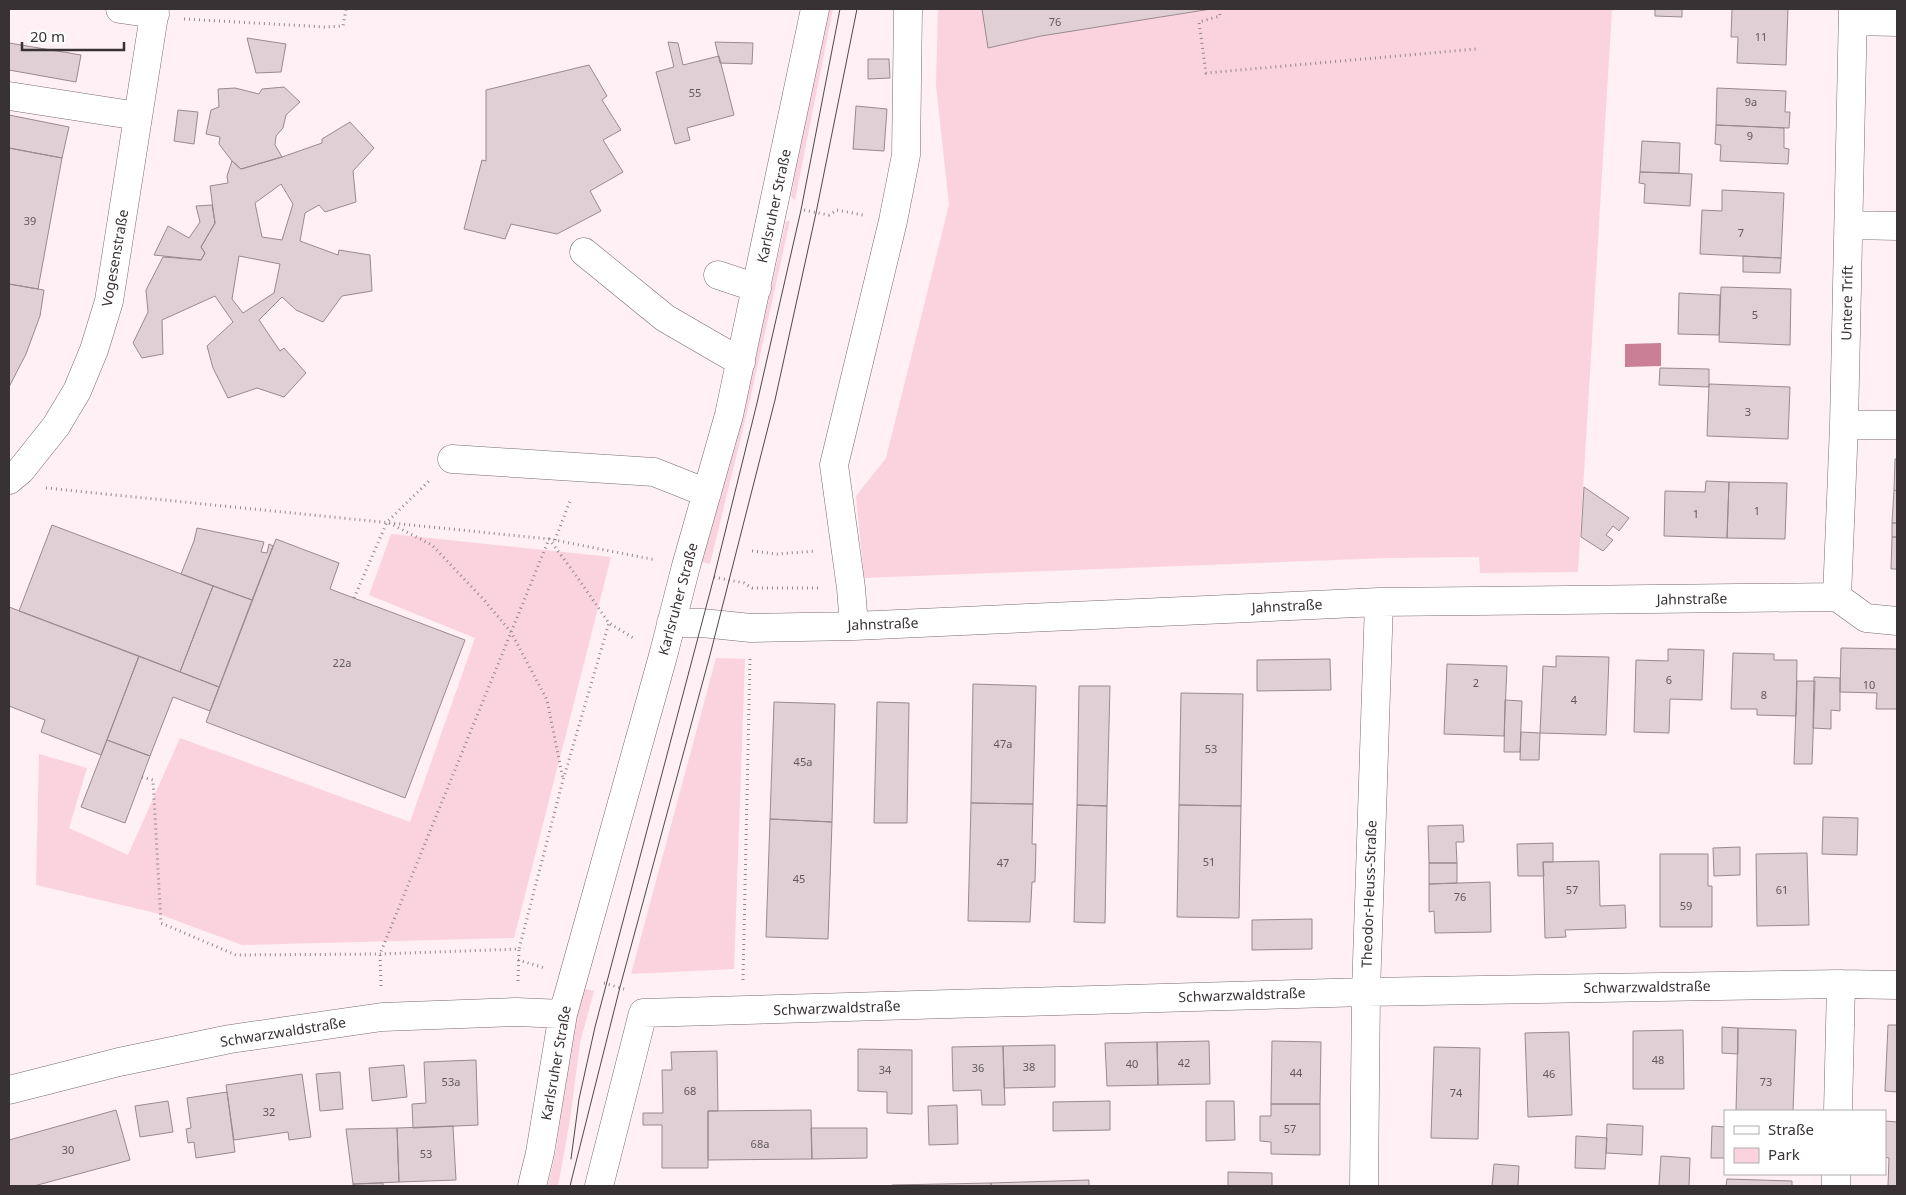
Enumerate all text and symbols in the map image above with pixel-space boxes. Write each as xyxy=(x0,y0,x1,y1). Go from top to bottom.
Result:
house number: 76 xyxy=(1049,14,1061,29)
scale bar xyxy=(22,20,125,52)
text: 20 m xyxy=(30,26,65,46)
house number: 11 xyxy=(1755,29,1767,44)
house number: 55 xyxy=(689,85,701,100)
house number: 9a xyxy=(1745,94,1757,109)
house number: 9 xyxy=(1747,128,1753,143)
street label: Karlsruher Straße xyxy=(752,147,795,265)
street label: Vogesenstraße xyxy=(97,208,132,308)
house number: 39 xyxy=(24,213,36,228)
house number: 7 xyxy=(1738,225,1744,240)
street label: Untere Trift xyxy=(1836,265,1857,341)
house number: 5 xyxy=(1752,307,1758,322)
house number: 3 xyxy=(1745,404,1751,419)
house number: 1 xyxy=(1754,503,1760,518)
house number: 1 xyxy=(1693,506,1699,521)
street label: Karlsruher Straße xyxy=(653,540,702,657)
street label: Jahnstraße xyxy=(1654,588,1728,609)
street label: Jahnstraße xyxy=(1249,594,1323,617)
street label: Jahnstraße xyxy=(845,613,919,634)
house number: 22a xyxy=(333,655,351,670)
house number: 6 xyxy=(1666,672,1672,687)
house number: 2 xyxy=(1473,675,1479,690)
house number: 10 xyxy=(1863,677,1875,692)
house number: 8 xyxy=(1761,687,1767,702)
house number: 4 xyxy=(1571,692,1578,707)
house number: 47a xyxy=(994,736,1012,751)
house number: 53 xyxy=(1205,741,1217,756)
house number: 45a xyxy=(794,754,812,769)
street label: Theodor-Heuss-Straße xyxy=(1356,820,1381,968)
house number: 51 xyxy=(1203,854,1215,869)
house number: 47 xyxy=(997,855,1009,870)
house number: 45 xyxy=(793,871,805,886)
house number: 57 xyxy=(1566,882,1578,897)
house number: 61 xyxy=(1776,882,1788,897)
house number: 76 xyxy=(1454,889,1466,904)
house number: 59 xyxy=(1680,898,1692,913)
street label: Schwarzwaldstraße xyxy=(1583,976,1711,997)
street label: Schwarzwaldstraße xyxy=(1178,983,1306,1006)
street label: Schwarzwaldstraße xyxy=(773,996,901,1019)
street label: Karlsruher Straße xyxy=(536,1004,575,1122)
street label: Schwarzwaldstraße xyxy=(219,1012,347,1051)
house number: 48 xyxy=(1652,1052,1664,1067)
house number: 42 xyxy=(1178,1055,1190,1070)
house number: 40 xyxy=(1126,1056,1138,1071)
house number: 38 xyxy=(1023,1059,1035,1074)
house number: 36 xyxy=(972,1060,984,1075)
house number: 34 xyxy=(879,1062,892,1077)
house number: 44 xyxy=(1290,1065,1303,1080)
house number: 46 xyxy=(1543,1066,1555,1081)
house number: 53a xyxy=(442,1074,460,1089)
house number: 73 xyxy=(1760,1074,1772,1089)
house number: 68 xyxy=(684,1083,696,1098)
house number: 74 xyxy=(1450,1085,1463,1100)
house number: 32 xyxy=(263,1104,275,1119)
legend xyxy=(1724,1110,1886,1175)
text: Straße xyxy=(1768,1119,1814,1139)
house number: 57 xyxy=(1284,1121,1296,1136)
house number: 68a xyxy=(751,1136,769,1151)
house number: 30 xyxy=(62,1142,74,1157)
text: Park xyxy=(1768,1144,1800,1164)
house number: 53 xyxy=(420,1146,432,1161)

